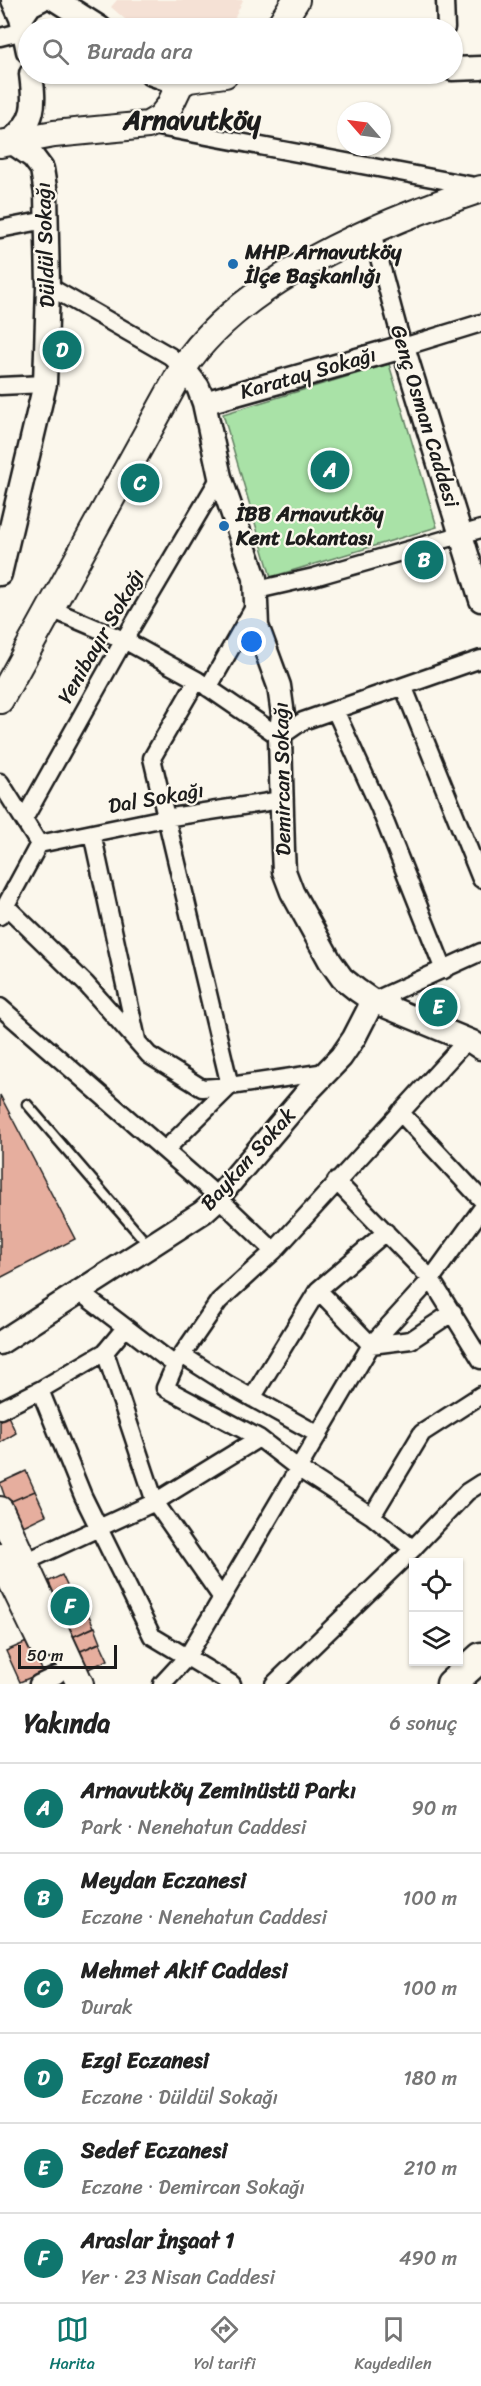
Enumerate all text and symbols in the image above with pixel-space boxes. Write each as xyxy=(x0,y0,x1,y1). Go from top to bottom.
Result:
search box xyxy=(18,18,463,84)
text: Burada ara xyxy=(87,32,192,71)
icon: search xyxy=(39,35,72,68)
district label: Arnavutköy xyxy=(122,96,262,144)
north arrow xyxy=(337,102,391,156)
street label: Düldül Sokağı xyxy=(24,181,66,308)
place label: MHP Arnavutköy İlçe Başkanlığı xyxy=(244,233,403,295)
marker: MHP Arnavutköy İlçe Başkanlığı xyxy=(226,257,240,271)
street label: Genç Osman Caddesi xyxy=(379,320,471,513)
pin: D xyxy=(42,328,82,372)
street label: Karatay Sokağı xyxy=(235,335,381,411)
pin: A xyxy=(310,448,350,492)
pin: C xyxy=(120,460,160,506)
place label: İBB Arnavutköy Kent Lokantası xyxy=(235,495,385,557)
marker: İBB Arnavutköy Kent Lokantası xyxy=(217,519,231,533)
pin: B xyxy=(404,538,444,582)
street label: Yenibayır Sokağı xyxy=(47,561,155,711)
your location xyxy=(237,627,266,656)
street label: Demircan Sokağı xyxy=(262,702,302,856)
street label: Dal Sokağı xyxy=(105,771,207,825)
pin: E xyxy=(418,984,458,1030)
street label: Baykan Sokak xyxy=(190,1098,306,1220)
map controls xyxy=(409,1558,463,1666)
button: locate xyxy=(409,1558,463,1612)
pin: F xyxy=(50,1584,90,1628)
button: layers xyxy=(409,1612,463,1666)
text: 50 m xyxy=(27,1641,63,1670)
scale bar xyxy=(18,1642,117,1670)
text: Yakında xyxy=(24,1700,110,1746)
text: 6 sonuç xyxy=(390,1706,457,1741)
text: Arnavutköy Zeminüstü Parkı xyxy=(81,1771,356,1810)
text: A xyxy=(37,1791,50,1826)
text: 90 m xyxy=(412,1791,457,1826)
text: Park · Nenehatun Caddesi xyxy=(81,1810,306,1845)
text: Meydan Eczanesi xyxy=(81,1861,246,1900)
text: B xyxy=(37,1881,50,1916)
text: 100 m xyxy=(403,1881,457,1916)
text: Eczane · Nenehatun Caddesi xyxy=(81,1900,327,1935)
text: Mehmet Akif Caddesi xyxy=(81,1951,288,1990)
text: C xyxy=(37,1971,50,2006)
text: 100 m xyxy=(403,1971,457,2006)
text: Durak xyxy=(81,1990,133,2025)
text: Ezgi Eczanesi xyxy=(81,2041,209,2080)
text: D xyxy=(38,2061,49,2096)
text: 180 m xyxy=(403,2061,457,2096)
text: Eczane · Düldül Sokağı xyxy=(81,2080,278,2115)
text: Sedef Eczanesi xyxy=(81,2131,227,2170)
text: E xyxy=(38,2151,49,2186)
text: 210 m xyxy=(404,2151,457,2186)
text: Eczane · Demircan Sokağı xyxy=(81,2170,305,2205)
text: Araslar İnşaat 1 xyxy=(81,2221,234,2260)
text: F xyxy=(38,2241,49,2276)
text: 490 m xyxy=(399,2241,457,2276)
text: Yer · 23 Nisan Caddesi xyxy=(81,2260,275,2295)
tab: Harita xyxy=(49,2313,95,2378)
tab: Yol tarifi xyxy=(194,2313,256,2378)
tab: Kaydedilen xyxy=(355,2313,432,2378)

